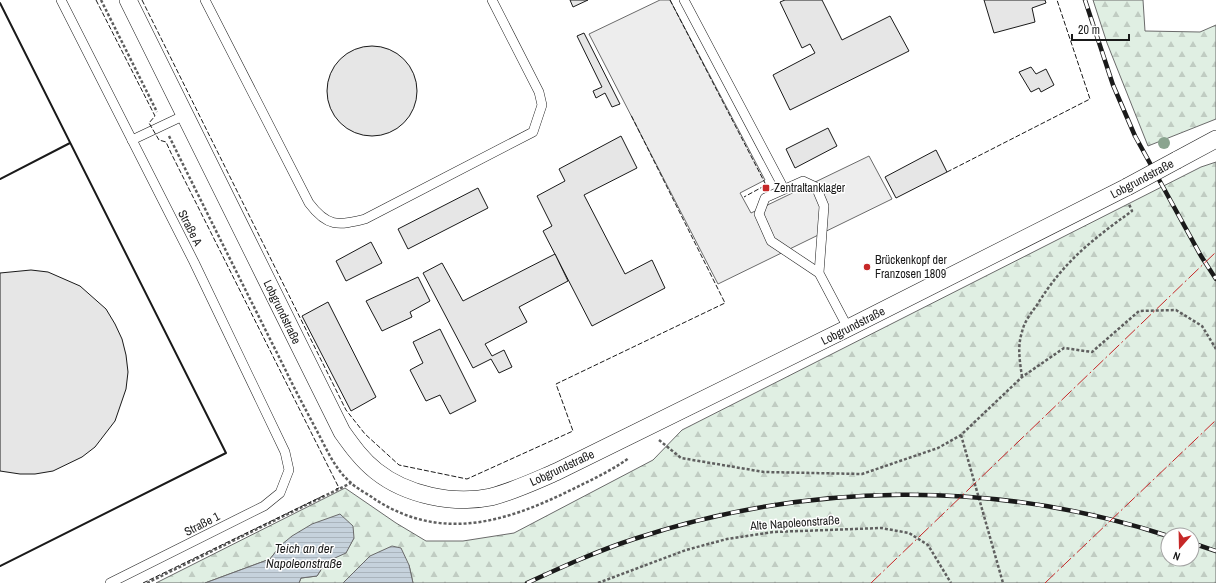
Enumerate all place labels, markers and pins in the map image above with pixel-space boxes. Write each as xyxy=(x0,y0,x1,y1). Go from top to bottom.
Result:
place label: Zentraltanklager xyxy=(774,180,846,196)
marker: Zentraltanklager xyxy=(761,183,771,193)
place label: Brückenkopf der Franzosen 1809 xyxy=(875,252,947,282)
marker: Brückenkopf der Franzosen 1809 xyxy=(862,262,872,272)

